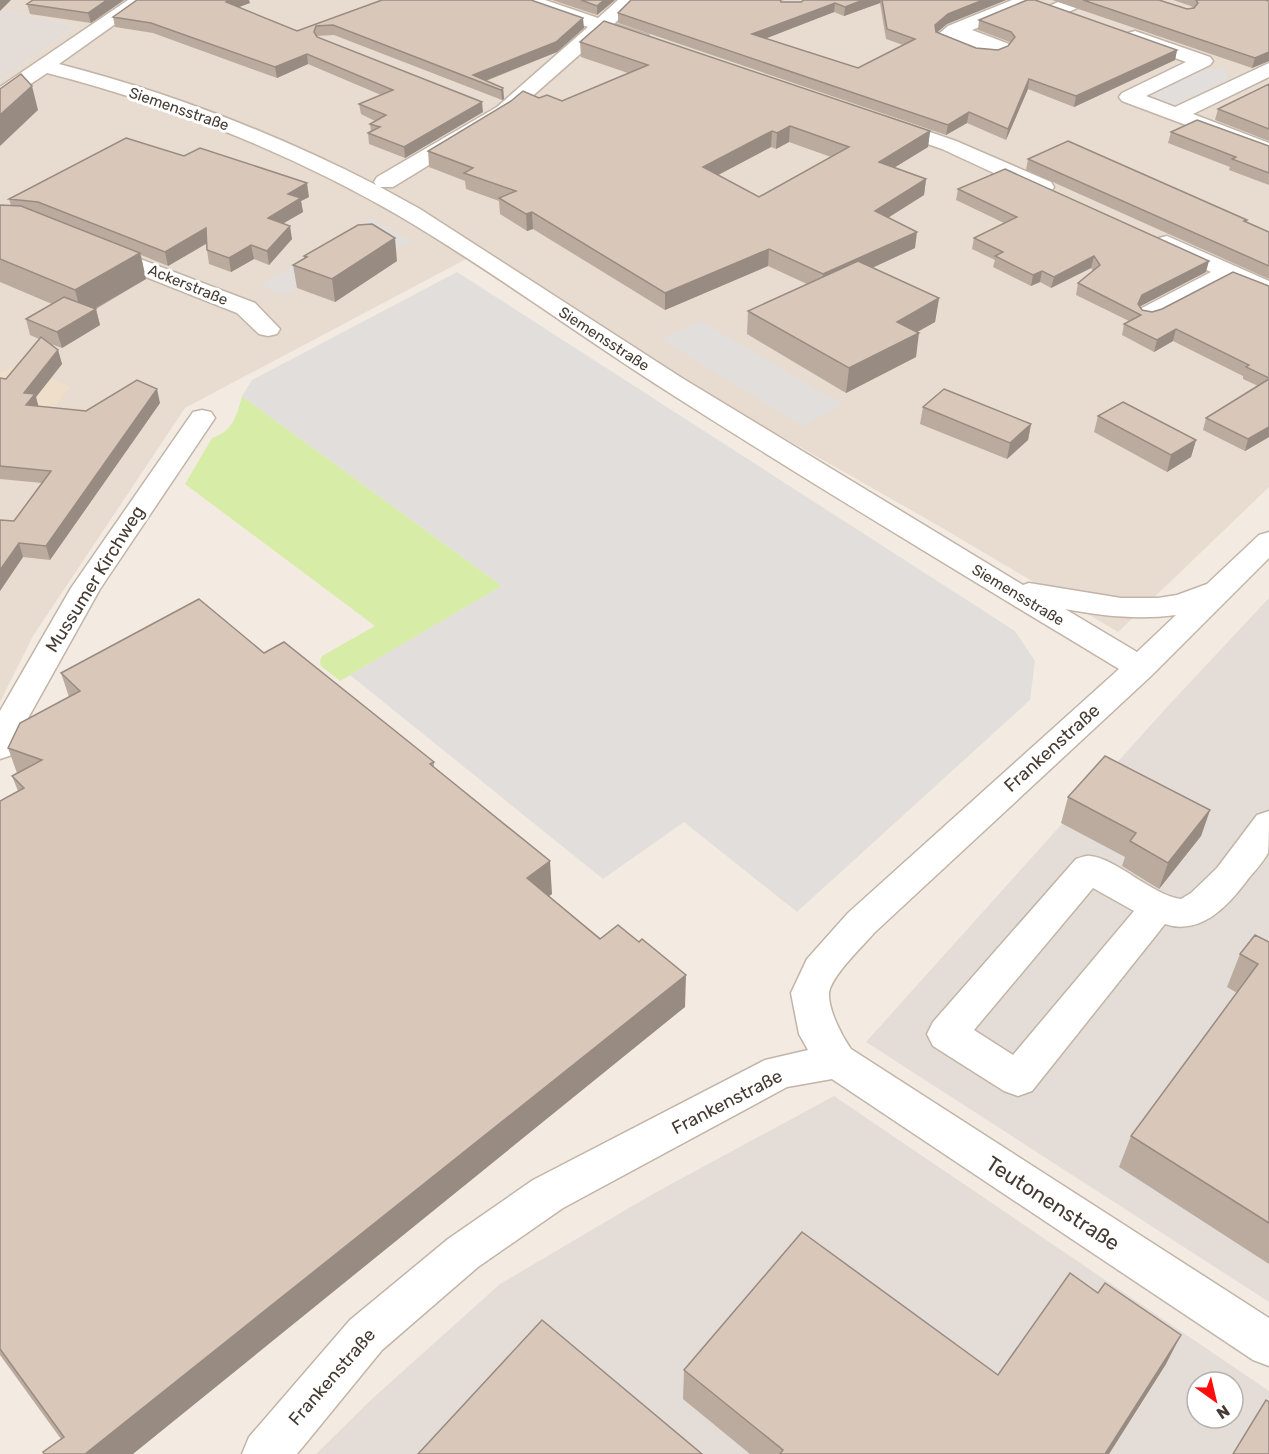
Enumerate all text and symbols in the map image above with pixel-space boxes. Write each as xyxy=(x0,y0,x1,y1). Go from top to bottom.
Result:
street label: Siemensstraße xyxy=(127,83,231,135)
street label: Ackerstraße xyxy=(146,261,230,309)
street label: Siemensstraße xyxy=(555,303,653,375)
street label: Mussumer Kirchweg xyxy=(41,502,149,656)
street label: Siemensstraße xyxy=(969,560,1067,630)
street label: Frankenstraße xyxy=(1000,699,1104,797)
street label: Frankenstraße xyxy=(668,1065,786,1139)
street label: Teutonenstraße xyxy=(981,1150,1125,1256)
street label: Frankenstraße xyxy=(284,1324,380,1430)
north arrow xyxy=(1185,1370,1245,1430)
text: N xyxy=(1213,1401,1233,1423)

